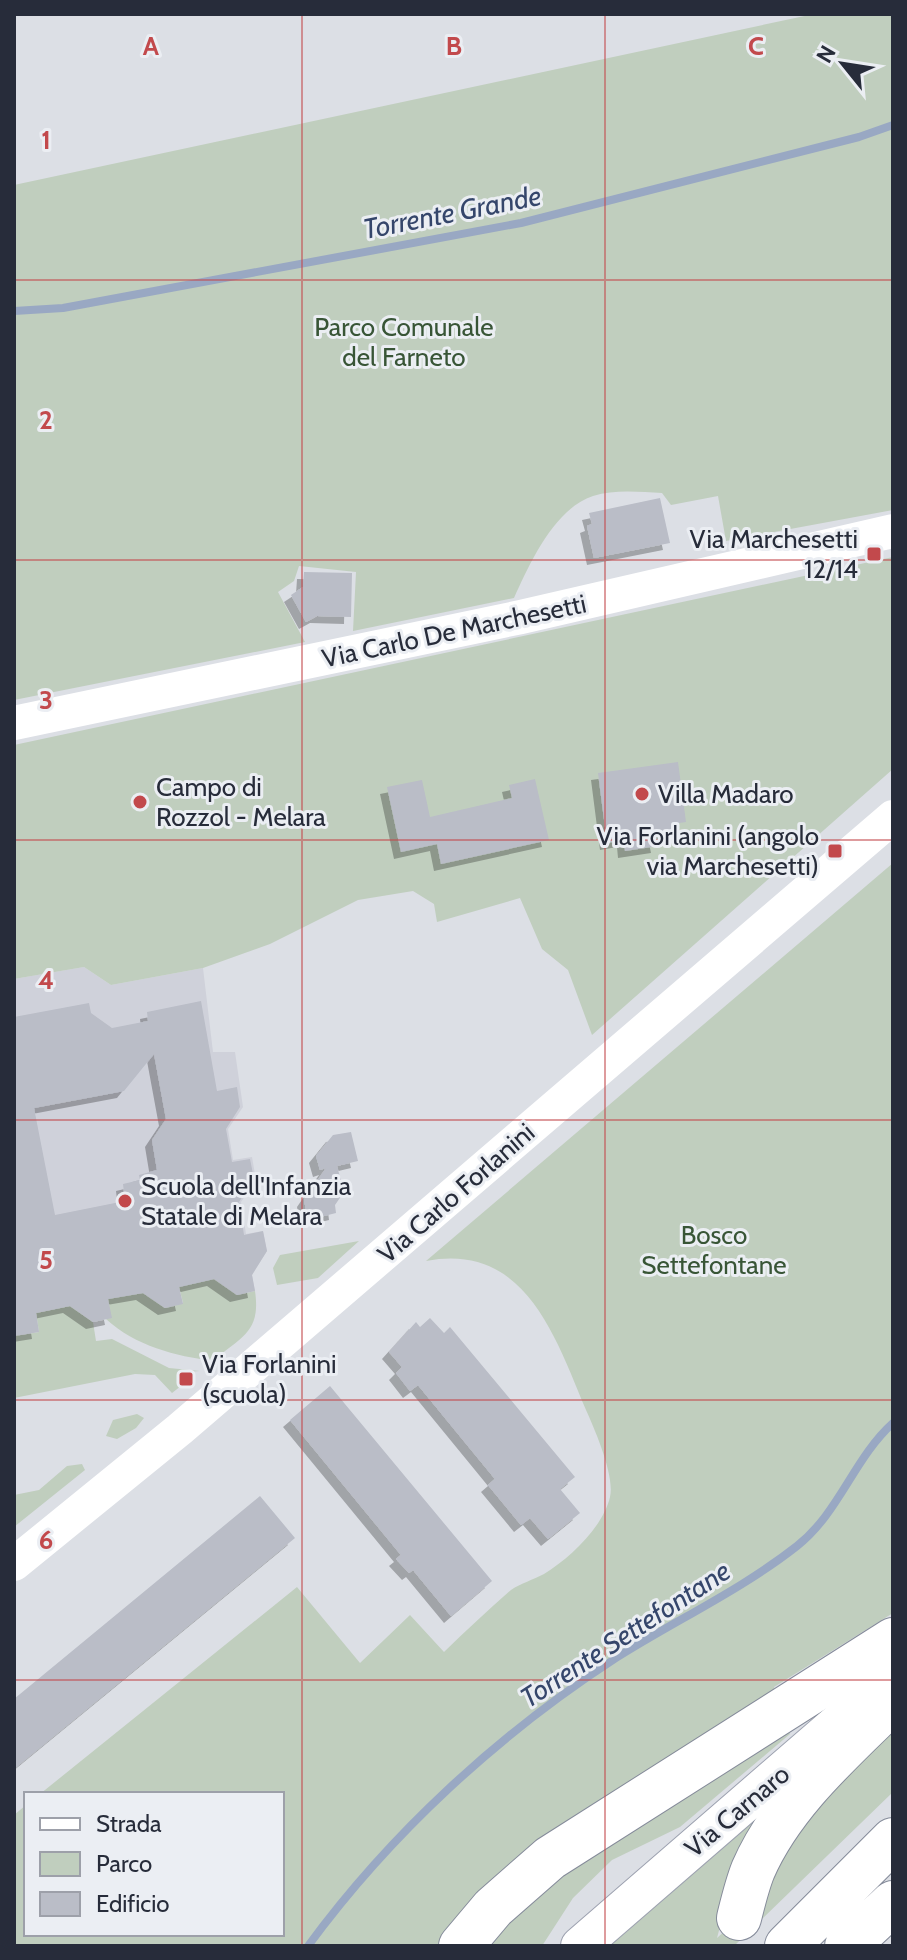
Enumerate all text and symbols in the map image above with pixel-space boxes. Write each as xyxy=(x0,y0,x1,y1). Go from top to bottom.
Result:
north arrow xyxy=(803,24,883,104)
text: A xyxy=(143,30,160,62)
text: B xyxy=(446,30,462,62)
text: C xyxy=(748,30,764,62)
text: N xyxy=(811,41,842,68)
text: 1 xyxy=(41,124,51,156)
water label: Torrente Grande xyxy=(360,178,544,246)
park label: Parco Comunale del Farneto xyxy=(314,311,494,373)
text: 2 xyxy=(39,404,53,436)
place label: Via Marchesetti 12/14 xyxy=(690,523,858,585)
marker: Via Marchesetti 12/14 xyxy=(865,545,883,563)
street label: Via Carlo De Marchesetti xyxy=(319,587,589,675)
text: 3 xyxy=(39,684,53,716)
place label: Campo di Rozzol - Melara xyxy=(156,771,326,833)
place label: Villa Madaro xyxy=(658,778,794,810)
marker: Villa Madaro xyxy=(633,785,651,803)
marker: Campo di Rozzol - Melara xyxy=(131,793,149,811)
place label: Via Forlanini (angolo via Marchesetti) xyxy=(597,820,819,882)
marker: Via Forlanini (angolo via Marchesetti) xyxy=(826,842,844,860)
text: 4 xyxy=(38,964,54,996)
street label: Via Carlo Forlanini xyxy=(371,1116,541,1270)
place label: Scuola dell'Infanzia Statale di Melara xyxy=(141,1170,352,1232)
marker: Scuola dell'Infanzia Statale di Melara xyxy=(116,1192,134,1210)
park label: Bosco Settefontane xyxy=(641,1219,787,1281)
text: 5 xyxy=(39,1244,53,1276)
place label: Via Forlanini (scuola) xyxy=(202,1348,337,1410)
marker: Via Forlanini (scuola) xyxy=(177,1370,195,1388)
text: 6 xyxy=(39,1524,53,1556)
water label: Torrente Settefontane xyxy=(514,1553,736,1715)
street label: Via Carnaro xyxy=(678,1758,796,1864)
legend xyxy=(24,1792,284,1936)
text: Strada xyxy=(96,1809,162,1838)
text: Parco xyxy=(96,1849,152,1878)
text: Edificio xyxy=(96,1889,170,1918)

